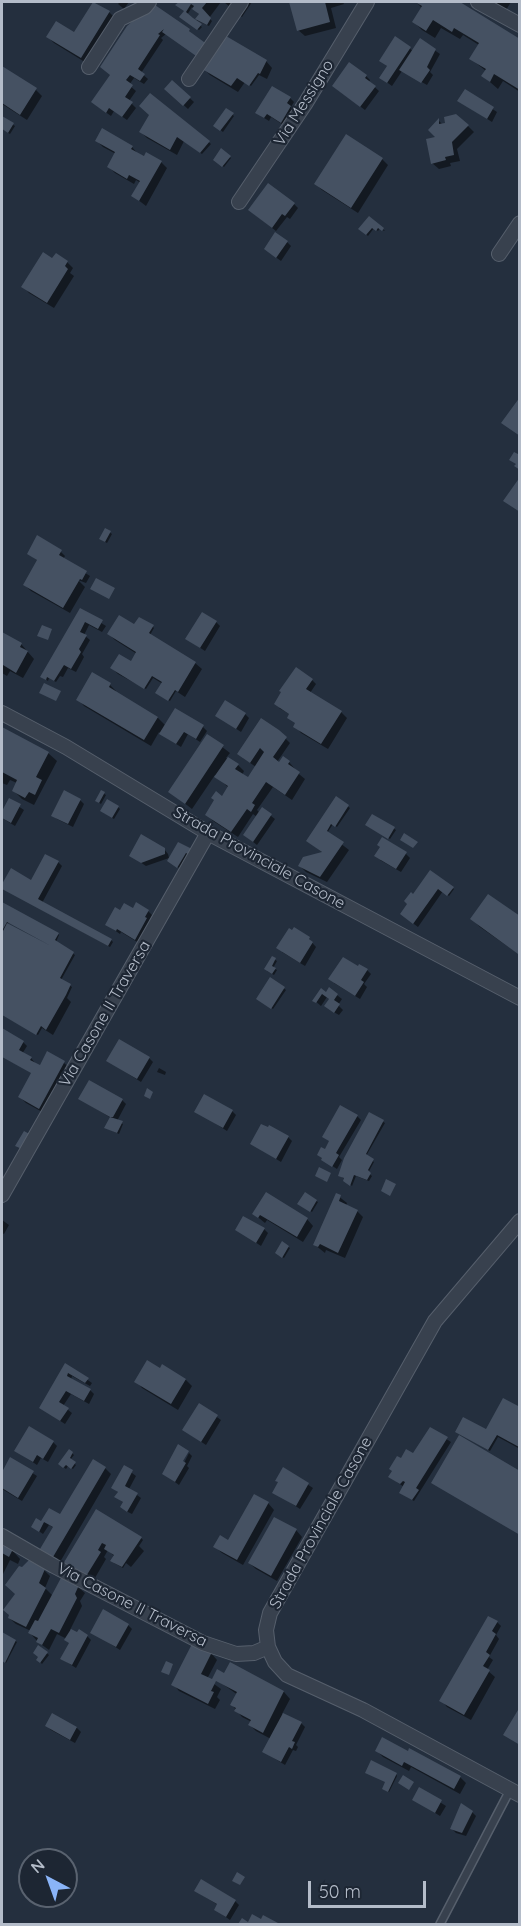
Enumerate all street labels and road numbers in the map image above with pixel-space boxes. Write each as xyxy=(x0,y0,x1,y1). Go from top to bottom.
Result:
street label: Via Messigno xyxy=(270,56,338,150)
street label: Strada Provinciale Casone xyxy=(170,803,348,913)
street label: Via Casone II Traversa xyxy=(55,938,155,1090)
street label: Strada Provinciale Casone xyxy=(266,1434,376,1612)
street label: Via Casone II Traversa xyxy=(54,1559,210,1651)

